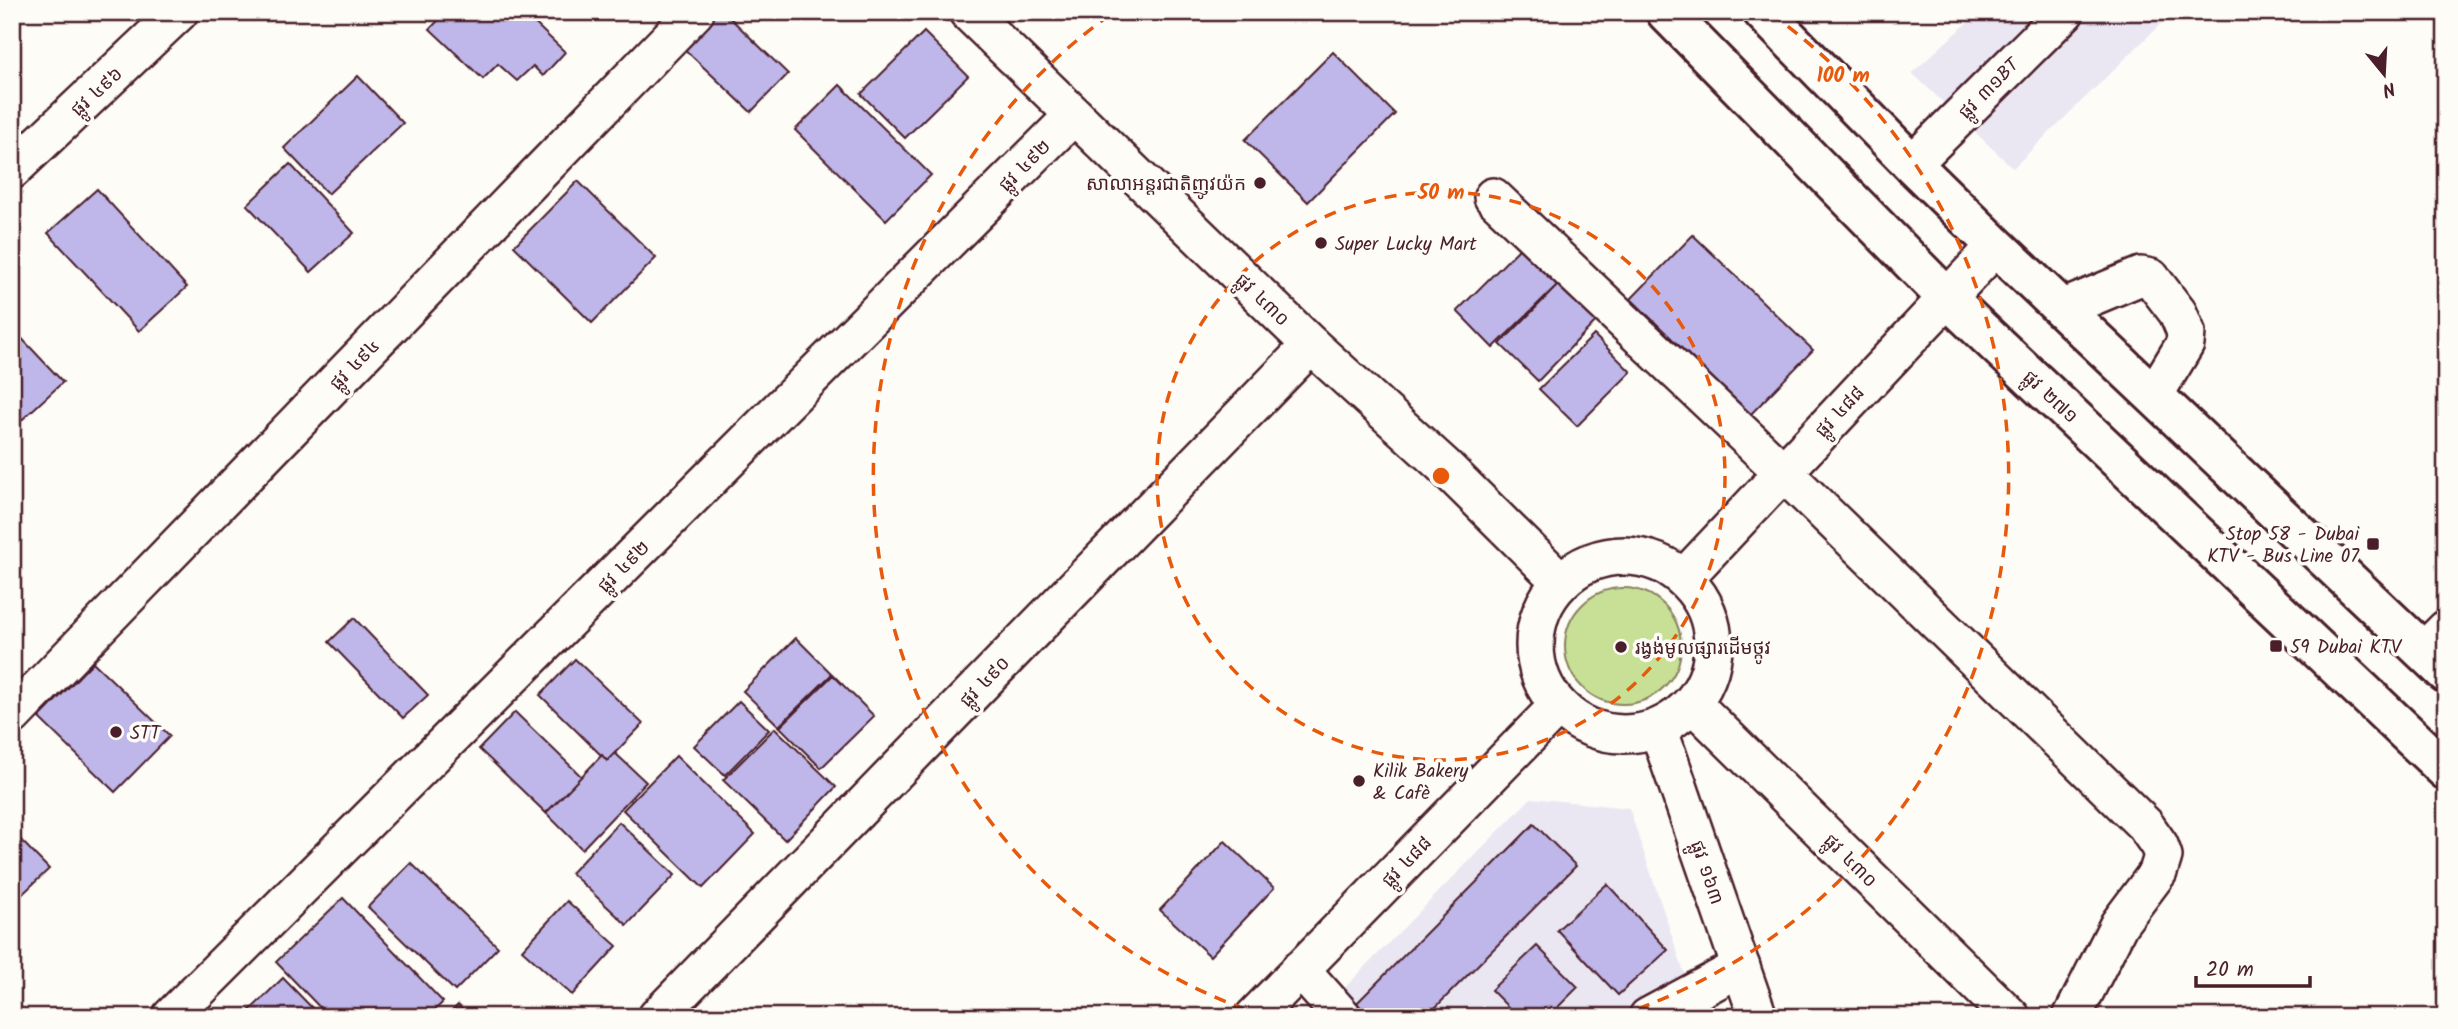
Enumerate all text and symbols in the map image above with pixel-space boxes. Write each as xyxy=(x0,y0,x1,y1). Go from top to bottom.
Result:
north arrow xyxy=(2350,38,2420,108)
street label: ផ្លូវ ៣១BT xyxy=(1952,50,2029,128)
street label: ផ្លូវ ៤៩៦ xyxy=(64,60,131,125)
text: 100 m xyxy=(1816,60,1870,93)
text: N xyxy=(2378,72,2399,104)
street label: ផ្លូវ ៤៩២ xyxy=(992,133,1059,200)
place label: សាលាអន្តរជាតិញូវយ៉ក xyxy=(1086,170,1246,200)
marker: សាលាអន្តរជាតិញូវយ៉ក xyxy=(1252,175,1268,191)
text: 50 m xyxy=(1417,177,1464,210)
place label: Super Lucky Mart xyxy=(1335,230,1477,260)
marker: Super Lucky Mart xyxy=(1313,235,1329,251)
street label: ផ្លូវ ៤៣០ xyxy=(1227,267,1296,335)
street label: ផ្លូវ ៤៩៤ xyxy=(323,333,388,399)
street label: ផ្លូវ ២៧១ xyxy=(2014,364,2084,432)
street label: ផ្លូវ ៤៨៨ xyxy=(1808,379,1873,446)
centre of rings xyxy=(1429,464,1453,488)
place label: Stop 58 - Dubai KTV - Bus Line 07 xyxy=(2207,520,2360,572)
street label: ផ្លូវ ៤៩២ xyxy=(591,534,658,601)
marker: Stop 58 - Dubai KTV - Bus Line 07 xyxy=(2365,536,2381,552)
place label: 59 Dubai KTV xyxy=(2290,633,2403,663)
place label: រង្វង់មូលផ្សារដើមថ្កូវ xyxy=(1635,634,1771,665)
marker: 59 Dubai KTV xyxy=(2268,638,2284,654)
marker: រង្វង់មូលផ្សារដើមថ្កូវ xyxy=(1613,639,1629,655)
street label: ផ្លូវ ៤៩០ xyxy=(953,650,1018,716)
place label: STT xyxy=(130,719,162,749)
marker: STT xyxy=(108,724,124,740)
place label: Kilik Bakery & Cafè xyxy=(1373,757,1469,809)
marker: Kilik Bakery & Cafè xyxy=(1351,773,1367,789)
street label: ផ្លូវ ៤៣០ xyxy=(1815,827,1884,896)
street label: ផ្លូវ ៤៨៨ xyxy=(1375,830,1440,896)
street label: ផ្លូវ ១៦៣ xyxy=(1681,836,1731,909)
scale bar xyxy=(2196,945,2309,989)
text: 20 m xyxy=(2206,954,2254,987)

